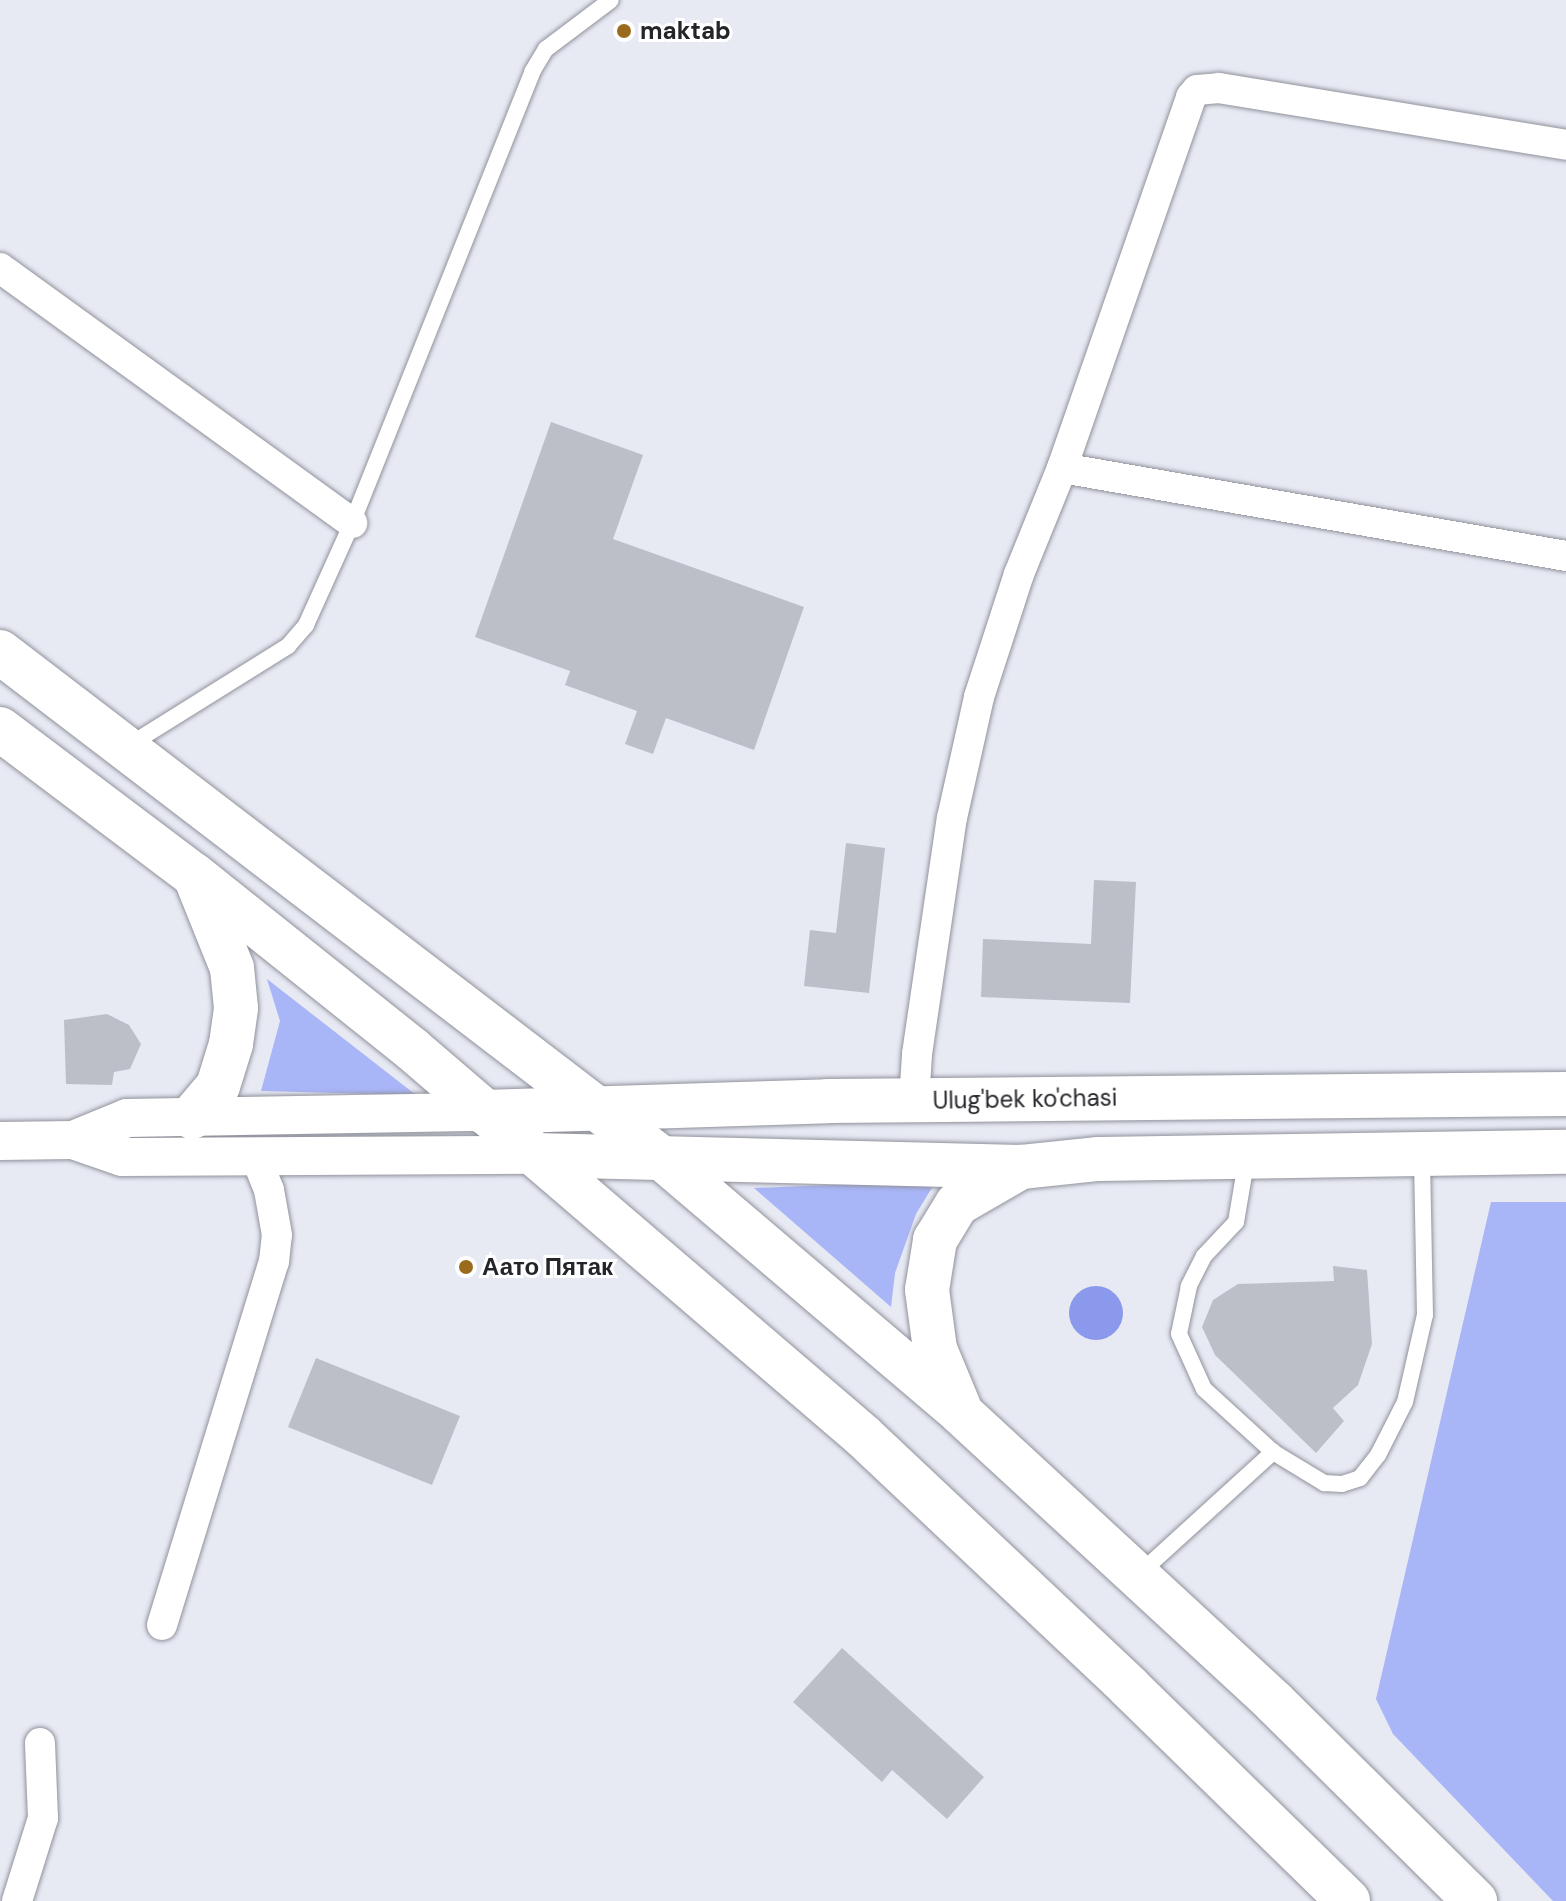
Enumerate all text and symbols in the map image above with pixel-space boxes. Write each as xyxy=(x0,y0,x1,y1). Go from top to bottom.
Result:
place label: maktab xyxy=(640,17,731,45)
marker: maktab xyxy=(615,22,633,40)
street label: Ulug'bek ko'chasi xyxy=(932,1083,1118,1115)
place label: Аато Пятак xyxy=(482,1253,613,1281)
marker: Аато Пятак xyxy=(457,1258,475,1276)

